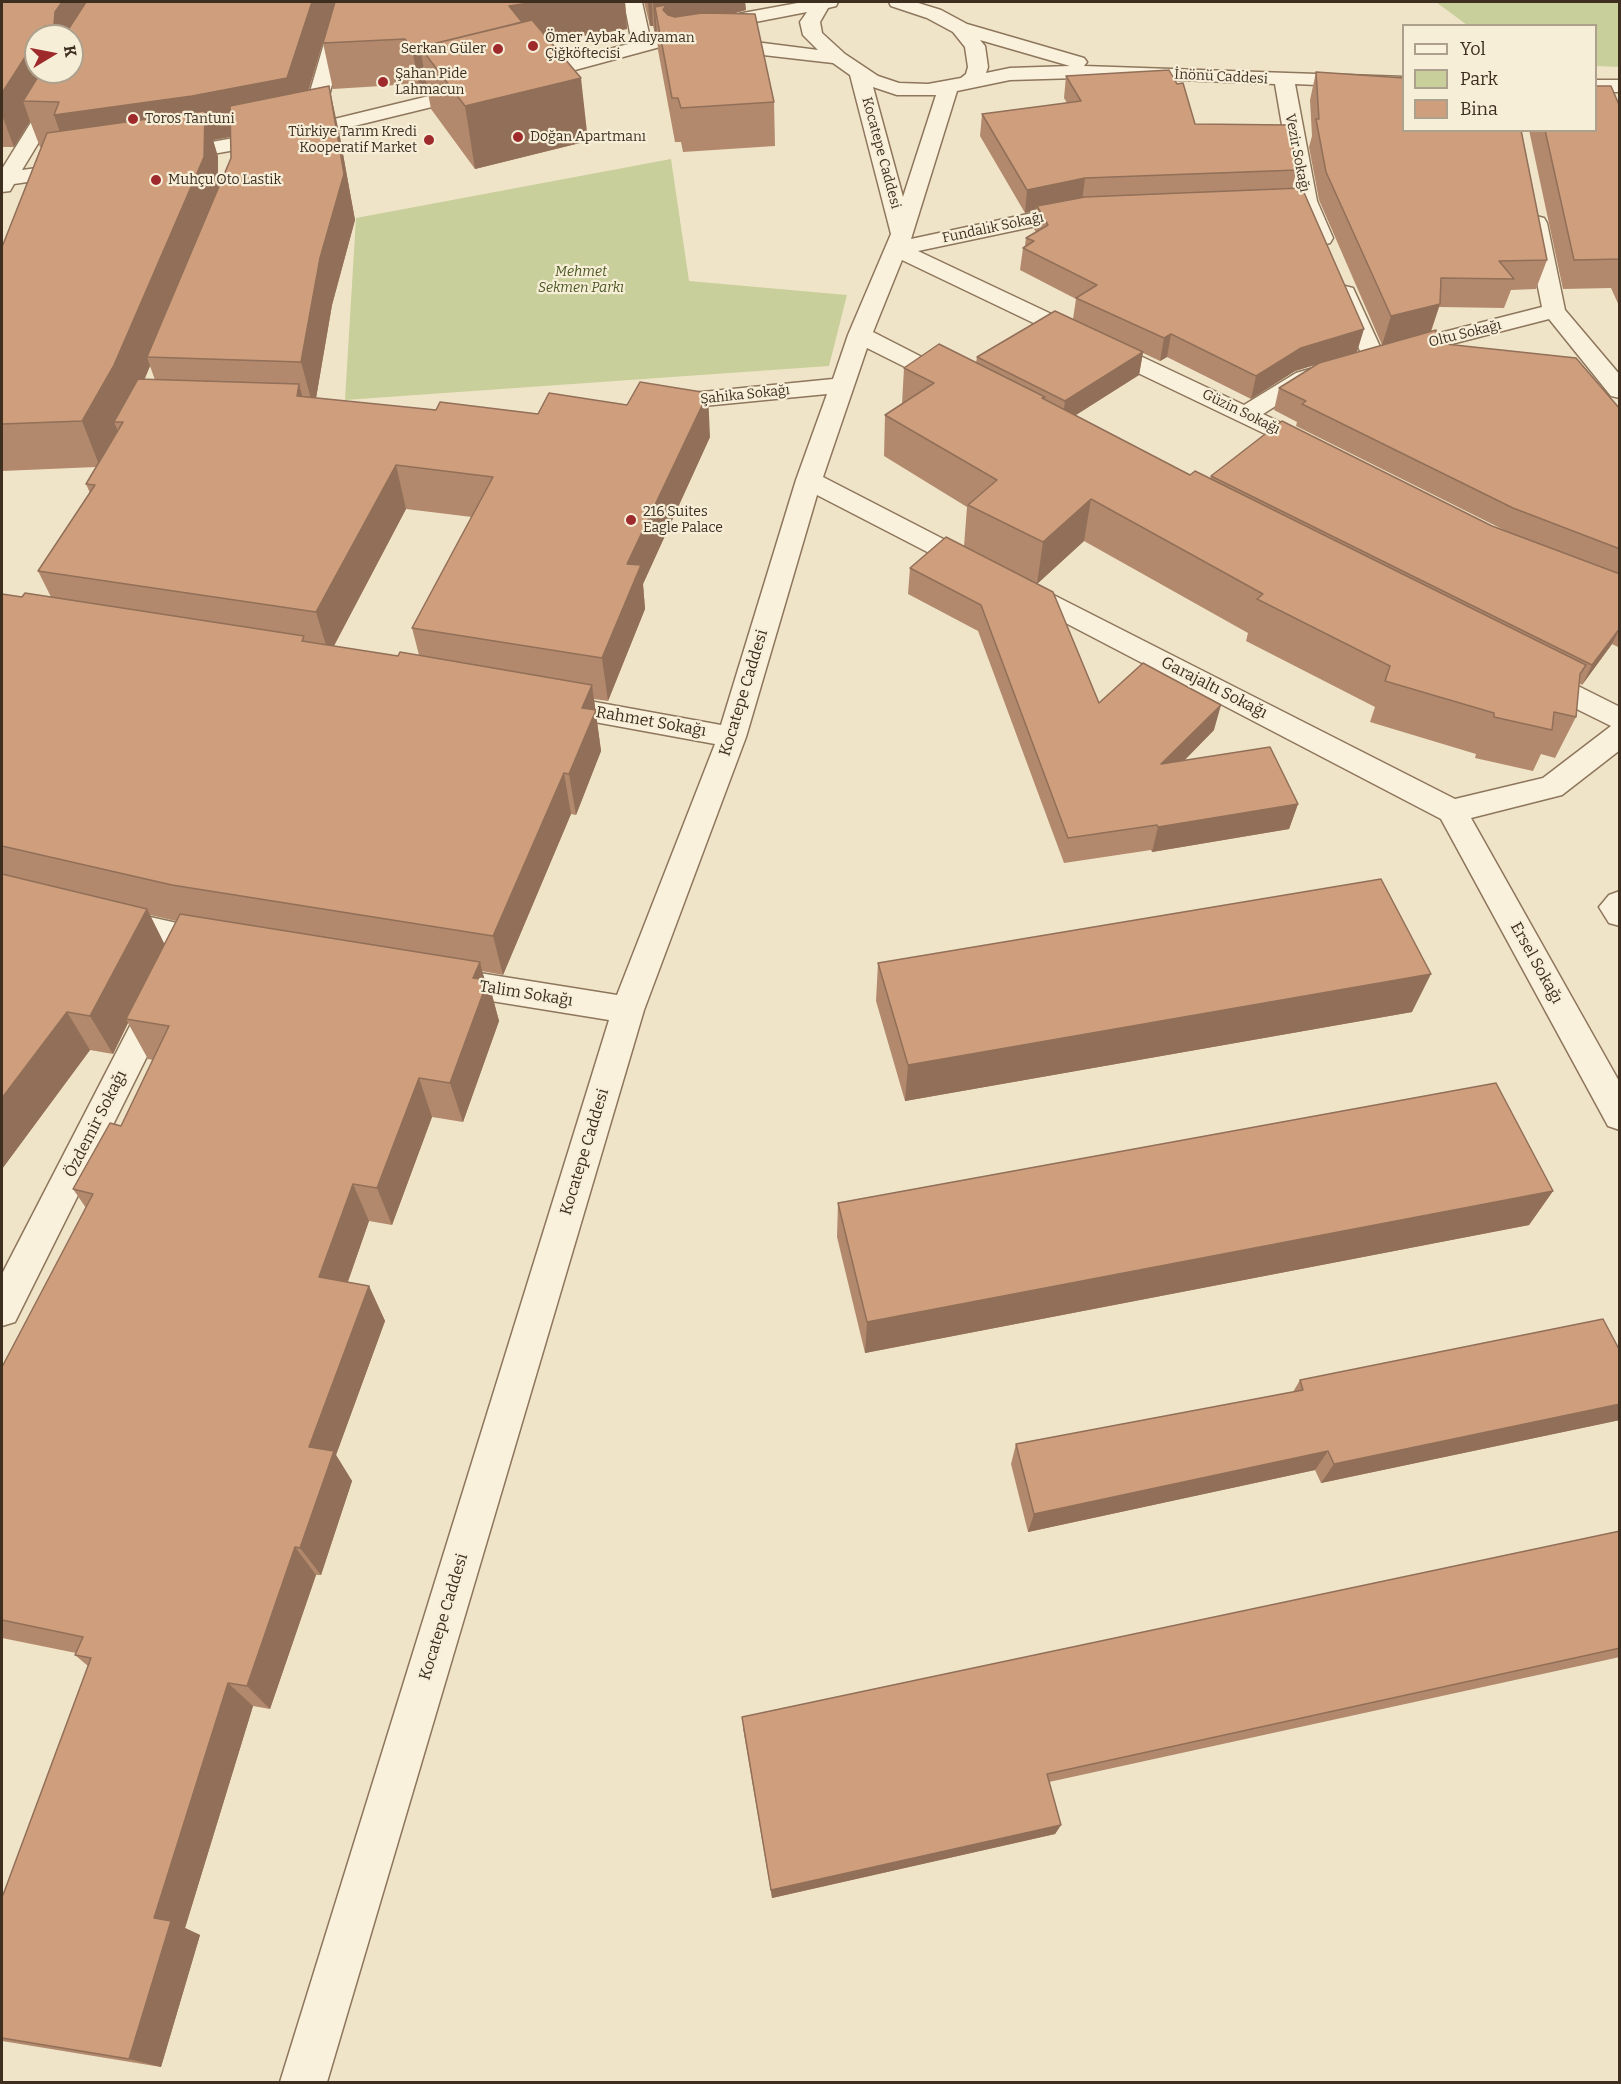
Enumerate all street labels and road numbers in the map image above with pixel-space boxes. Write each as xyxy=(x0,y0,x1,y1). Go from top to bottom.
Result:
street label: İnönü Caddesi xyxy=(1174,66,1268,88)
street label: Kocatepe Caddesi xyxy=(858,95,904,211)
street label: Vezir Sokağı xyxy=(1281,112,1313,194)
street label: Fundalık Sokağı xyxy=(941,209,1045,247)
street label: Oltu Sokağı xyxy=(1427,317,1503,351)
street label: Şahika Sokağı xyxy=(699,382,791,408)
street label: Güzin Sokağı xyxy=(1199,386,1283,438)
street label: Kocatepe Caddesi xyxy=(716,627,772,759)
street label: Garajaltı Sokağı xyxy=(1158,653,1270,723)
street label: Rahmet Sokağı xyxy=(594,703,708,741)
street label: Ersel Sokağı xyxy=(1506,919,1566,1007)
street label: Talim Sokağı xyxy=(478,977,574,1011)
street label: Özdemir Sokağı xyxy=(61,1067,131,1181)
street label: Kocatepe Caddesi xyxy=(557,1086,613,1218)
street label: Kocatepe Caddesi xyxy=(416,1551,472,1683)

